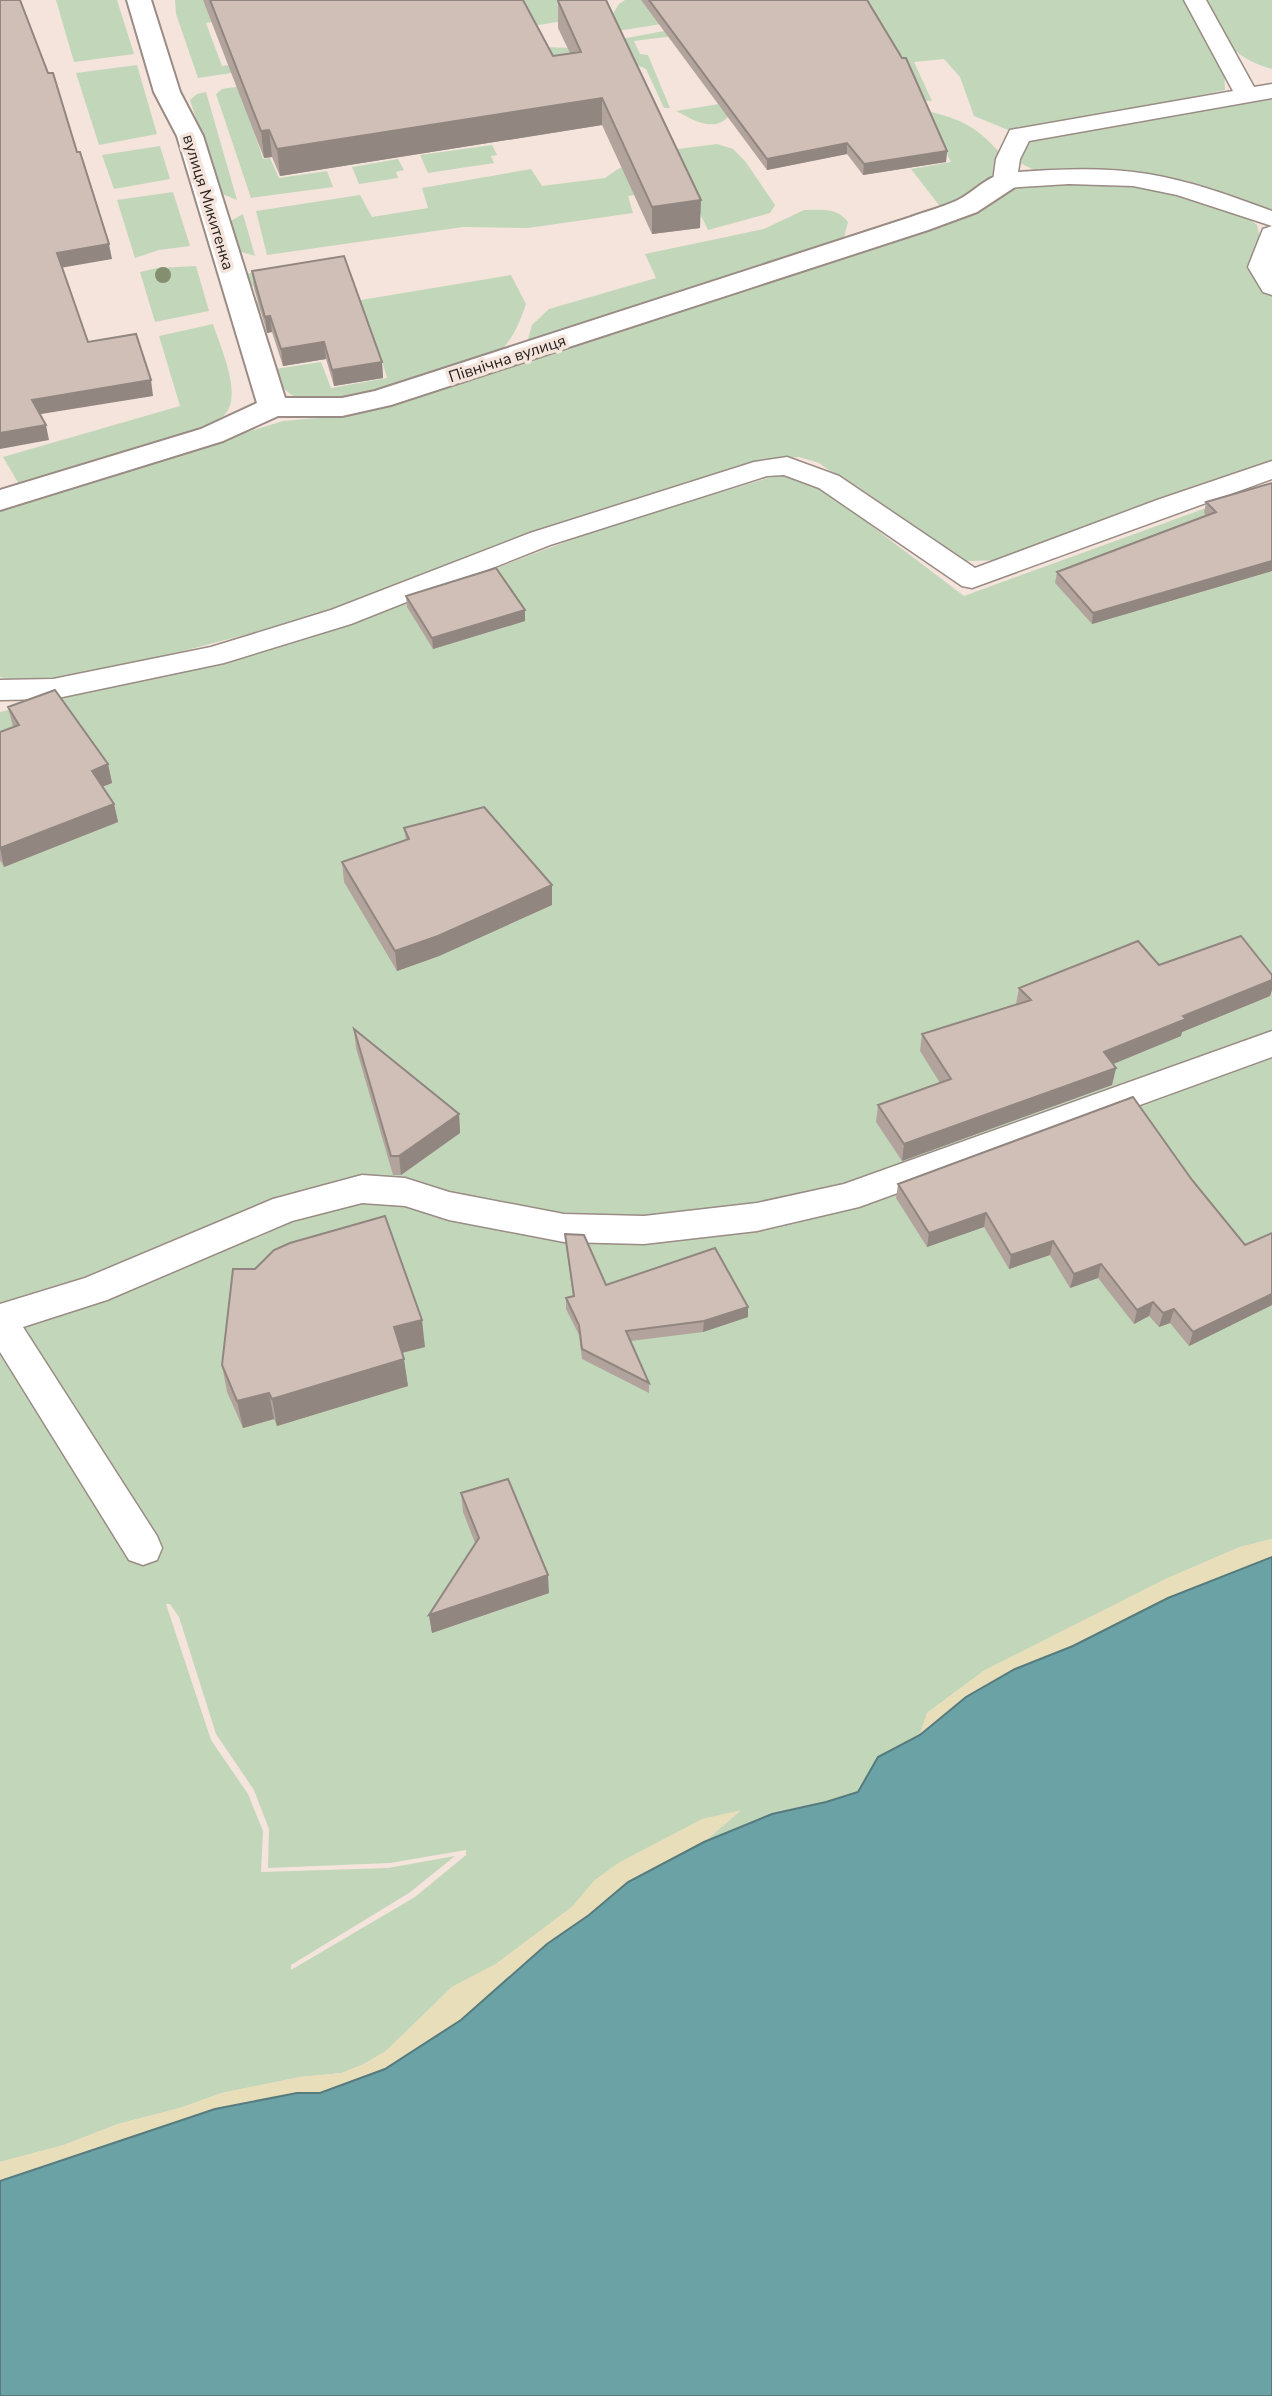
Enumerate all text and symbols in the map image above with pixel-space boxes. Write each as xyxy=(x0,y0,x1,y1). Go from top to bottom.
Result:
street label: вулиця Микитенка xyxy=(177,132,239,273)
street label: Північна вулиця xyxy=(446,330,569,388)

